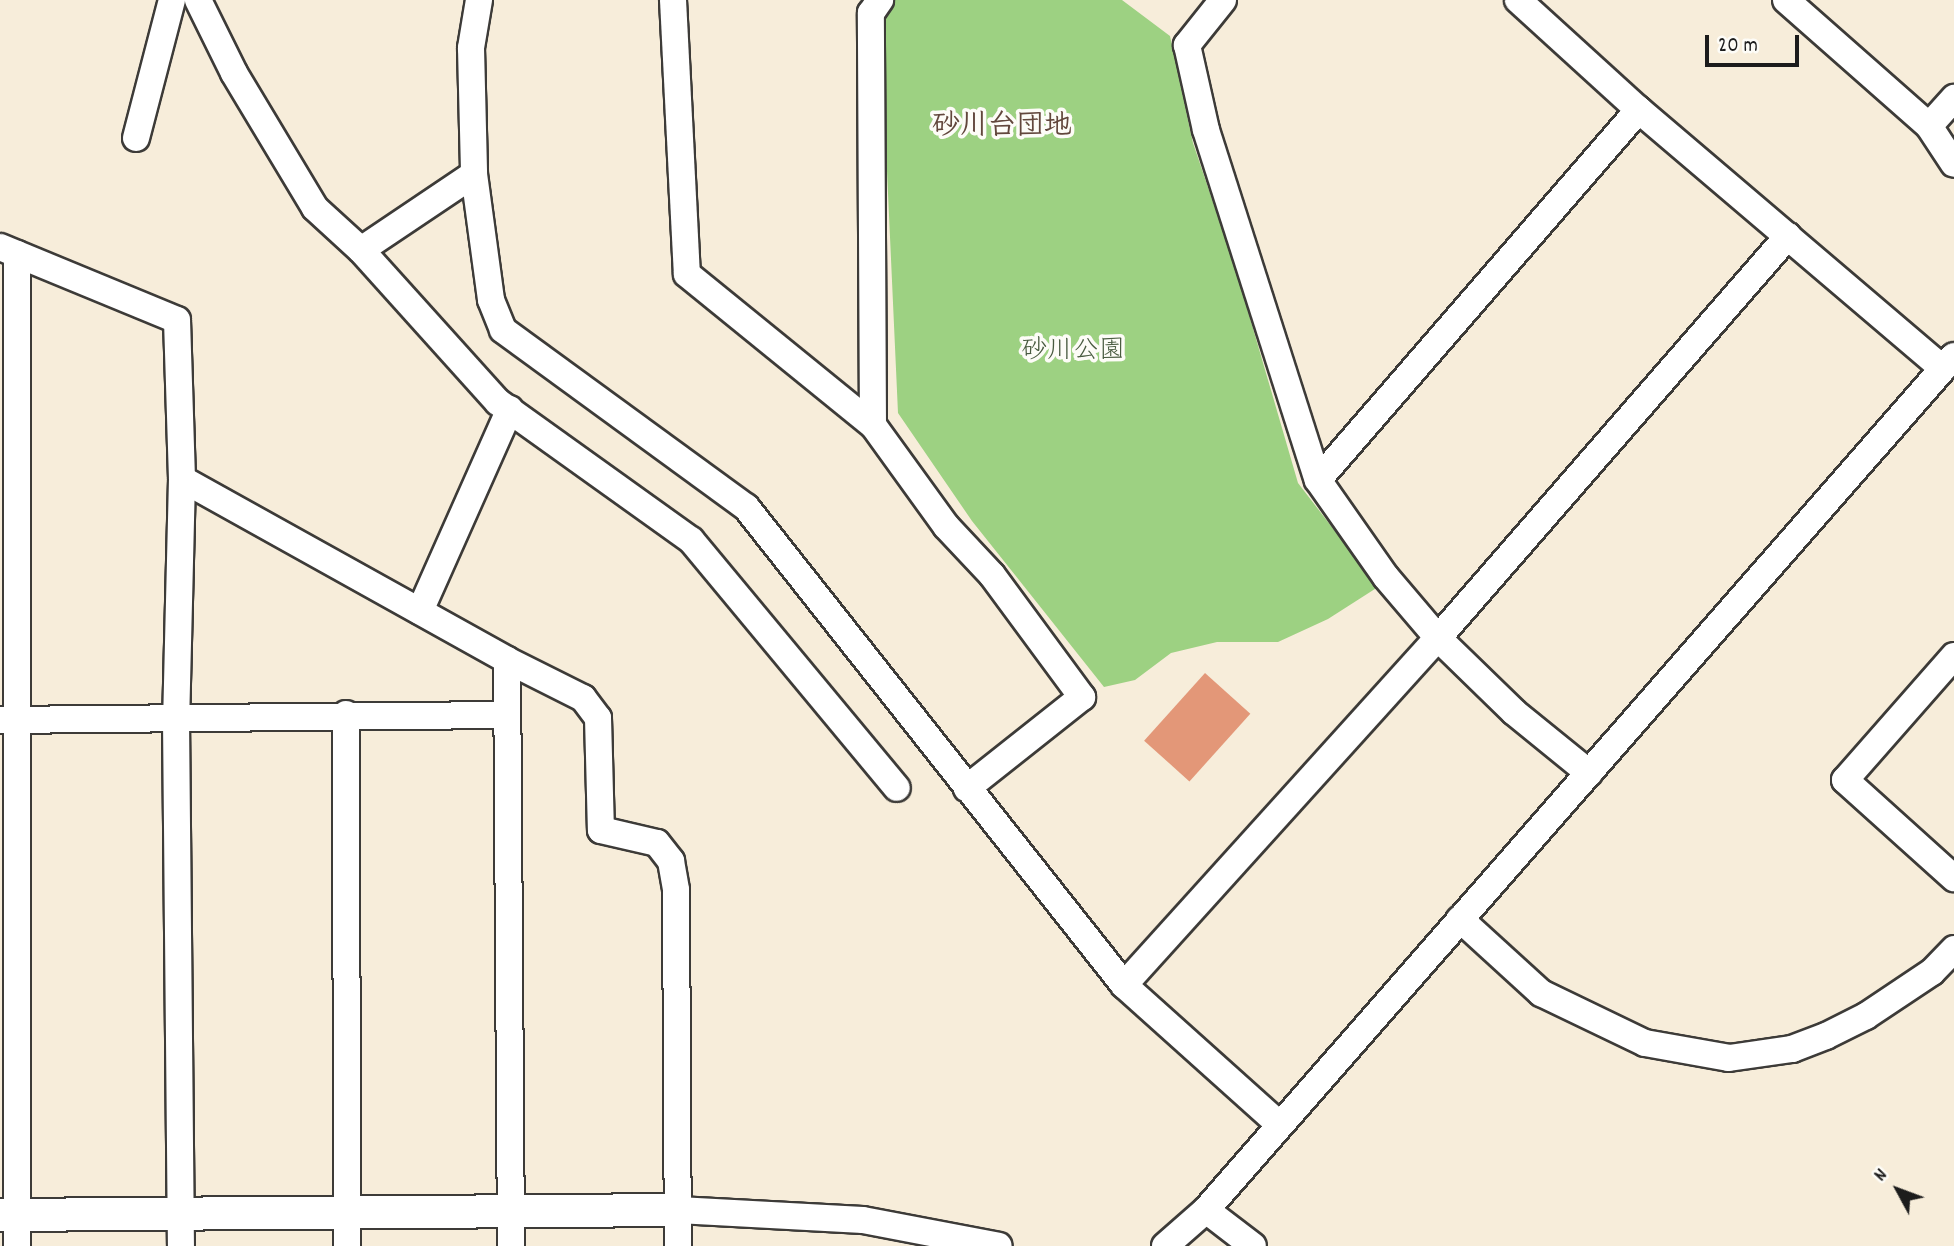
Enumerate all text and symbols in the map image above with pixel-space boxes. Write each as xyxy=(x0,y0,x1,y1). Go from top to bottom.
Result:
scale bar xyxy=(1709,21,1804,65)
text: 20 m xyxy=(1718,32,1758,62)
district label: 砂川台団地 xyxy=(932,111,1072,145)
park label: 砂川公園 xyxy=(1021,336,1125,368)
north arrow xyxy=(1863,1155,1933,1225)
text: N xyxy=(1868,1164,1895,1188)

